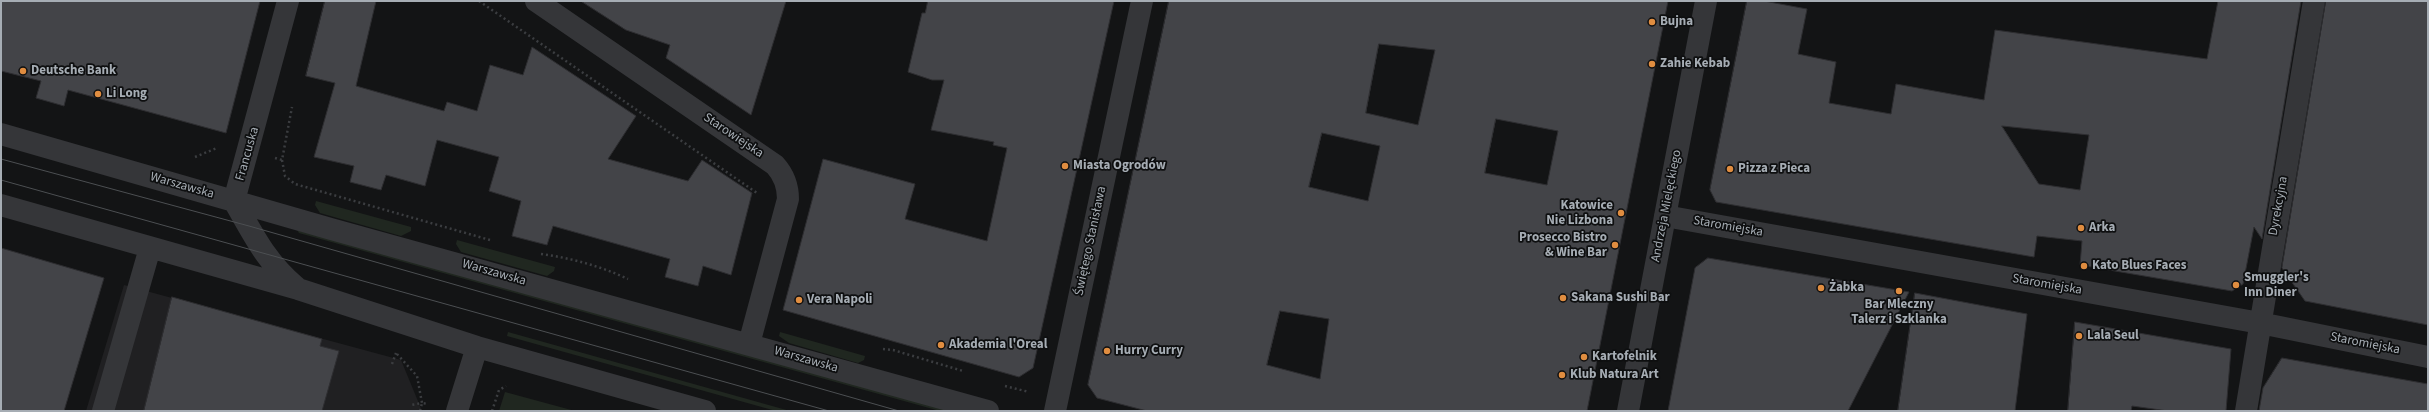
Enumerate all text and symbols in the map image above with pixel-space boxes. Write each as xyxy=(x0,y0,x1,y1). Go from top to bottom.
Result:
place label: Bujna xyxy=(1660,14,1693,30)
marker: Bujna xyxy=(1647,17,1657,27)
place label: Zahie Kebab xyxy=(1660,56,1730,72)
marker: Zahie Kebab xyxy=(1647,59,1657,69)
place label: Deutsche Bank xyxy=(31,63,116,79)
marker: Deutsche Bank xyxy=(18,66,28,76)
place label: Li Long xyxy=(106,86,147,102)
marker: Li Long xyxy=(93,89,103,99)
street label: Starowiejska xyxy=(700,110,766,162)
street label: Francuska xyxy=(233,125,263,183)
street label: Andrzeja Mielęckiego xyxy=(1648,148,1686,264)
place label: Miasta Ogrodów xyxy=(1073,158,1166,174)
marker: Miasta Ogrodów xyxy=(1060,161,1070,171)
place label: Pizza z Pieca xyxy=(1738,161,1810,177)
marker: Pizza z Pieca xyxy=(1725,164,1735,174)
street label: Warszawska xyxy=(148,169,216,203)
street label: Dyrekcyjna xyxy=(2266,175,2292,237)
street label: Świętego Stanisława xyxy=(1072,185,1110,297)
place label: Katowice Nie Lizbona xyxy=(1546,198,1613,229)
marker: Katowice Nie Lizbona xyxy=(1616,208,1626,218)
street label: Staromiejska xyxy=(1692,213,1764,241)
place label: Arka xyxy=(2089,220,2115,236)
marker: Arka xyxy=(2076,223,2086,233)
place label: Prosecco Bistro & Wine Bar xyxy=(1519,230,1607,261)
marker: Prosecco Bistro & Wine Bar xyxy=(1610,240,1620,250)
street label: Warszawska xyxy=(460,256,528,290)
place label: Kato Blues Faces xyxy=(2092,258,2187,274)
marker: Kato Blues Faces xyxy=(2079,261,2089,271)
place label: Smuggler's Inn Diner xyxy=(2244,270,2309,301)
street label: Staromiejska xyxy=(2011,271,2083,299)
place label: Żabka xyxy=(1829,280,1864,296)
marker: Smuggler's Inn Diner xyxy=(2231,280,2241,290)
marker: Żabka xyxy=(1816,283,1826,293)
marker: Bar Mleczny Talerz i Szklanka xyxy=(1894,286,1904,296)
place label: Sakana Sushi Bar xyxy=(1571,290,1670,306)
place label: Vera Napoli xyxy=(807,292,872,308)
marker: Sakana Sushi Bar xyxy=(1558,293,1568,303)
marker: Vera Napoli xyxy=(794,295,804,305)
place label: Bar Mleczny Talerz i Szklanka xyxy=(1851,297,1947,328)
place label: Lala Seul xyxy=(2087,328,2139,344)
street label: Staromiejska xyxy=(2329,330,2401,358)
marker: Lala Seul xyxy=(2074,331,2084,341)
place label: Akademia l'Oreal xyxy=(949,337,1047,353)
marker: Akademia l'Oreal xyxy=(936,340,946,350)
street label: Warszawska xyxy=(772,343,840,377)
place label: Hurry Curry xyxy=(1115,343,1183,359)
marker: Hurry Curry xyxy=(1102,346,1112,356)
place label: Kartofelnik xyxy=(1592,349,1657,365)
marker: Kartofelnik xyxy=(1579,352,1589,362)
place label: Klub Natura Art xyxy=(1570,367,1659,383)
marker: Klub Natura Art xyxy=(1557,370,1567,380)

